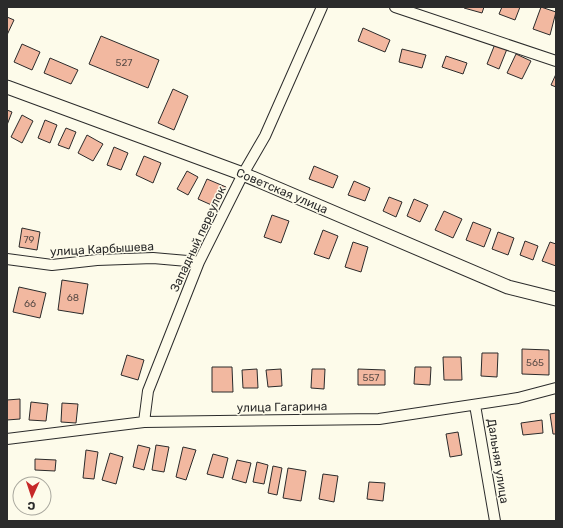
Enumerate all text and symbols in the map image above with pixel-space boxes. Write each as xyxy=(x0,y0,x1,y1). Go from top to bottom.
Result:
house number: 527 xyxy=(116,57,132,69)
street label: Советская улица xyxy=(234,165,330,217)
street label: Западный переулок xyxy=(167,183,229,294)
house number: 79 xyxy=(23,234,35,246)
street label: улица Карбышева xyxy=(50,239,154,259)
house number: 68 xyxy=(67,292,79,304)
house number: 66 xyxy=(24,298,36,310)
house number: 565 xyxy=(526,357,544,369)
house number: 557 xyxy=(362,372,380,384)
street label: улица Гагарина xyxy=(237,399,327,415)
street label: Дальняя улица xyxy=(484,417,512,505)
north arrow xyxy=(12,476,52,516)
text: С xyxy=(27,499,36,512)

